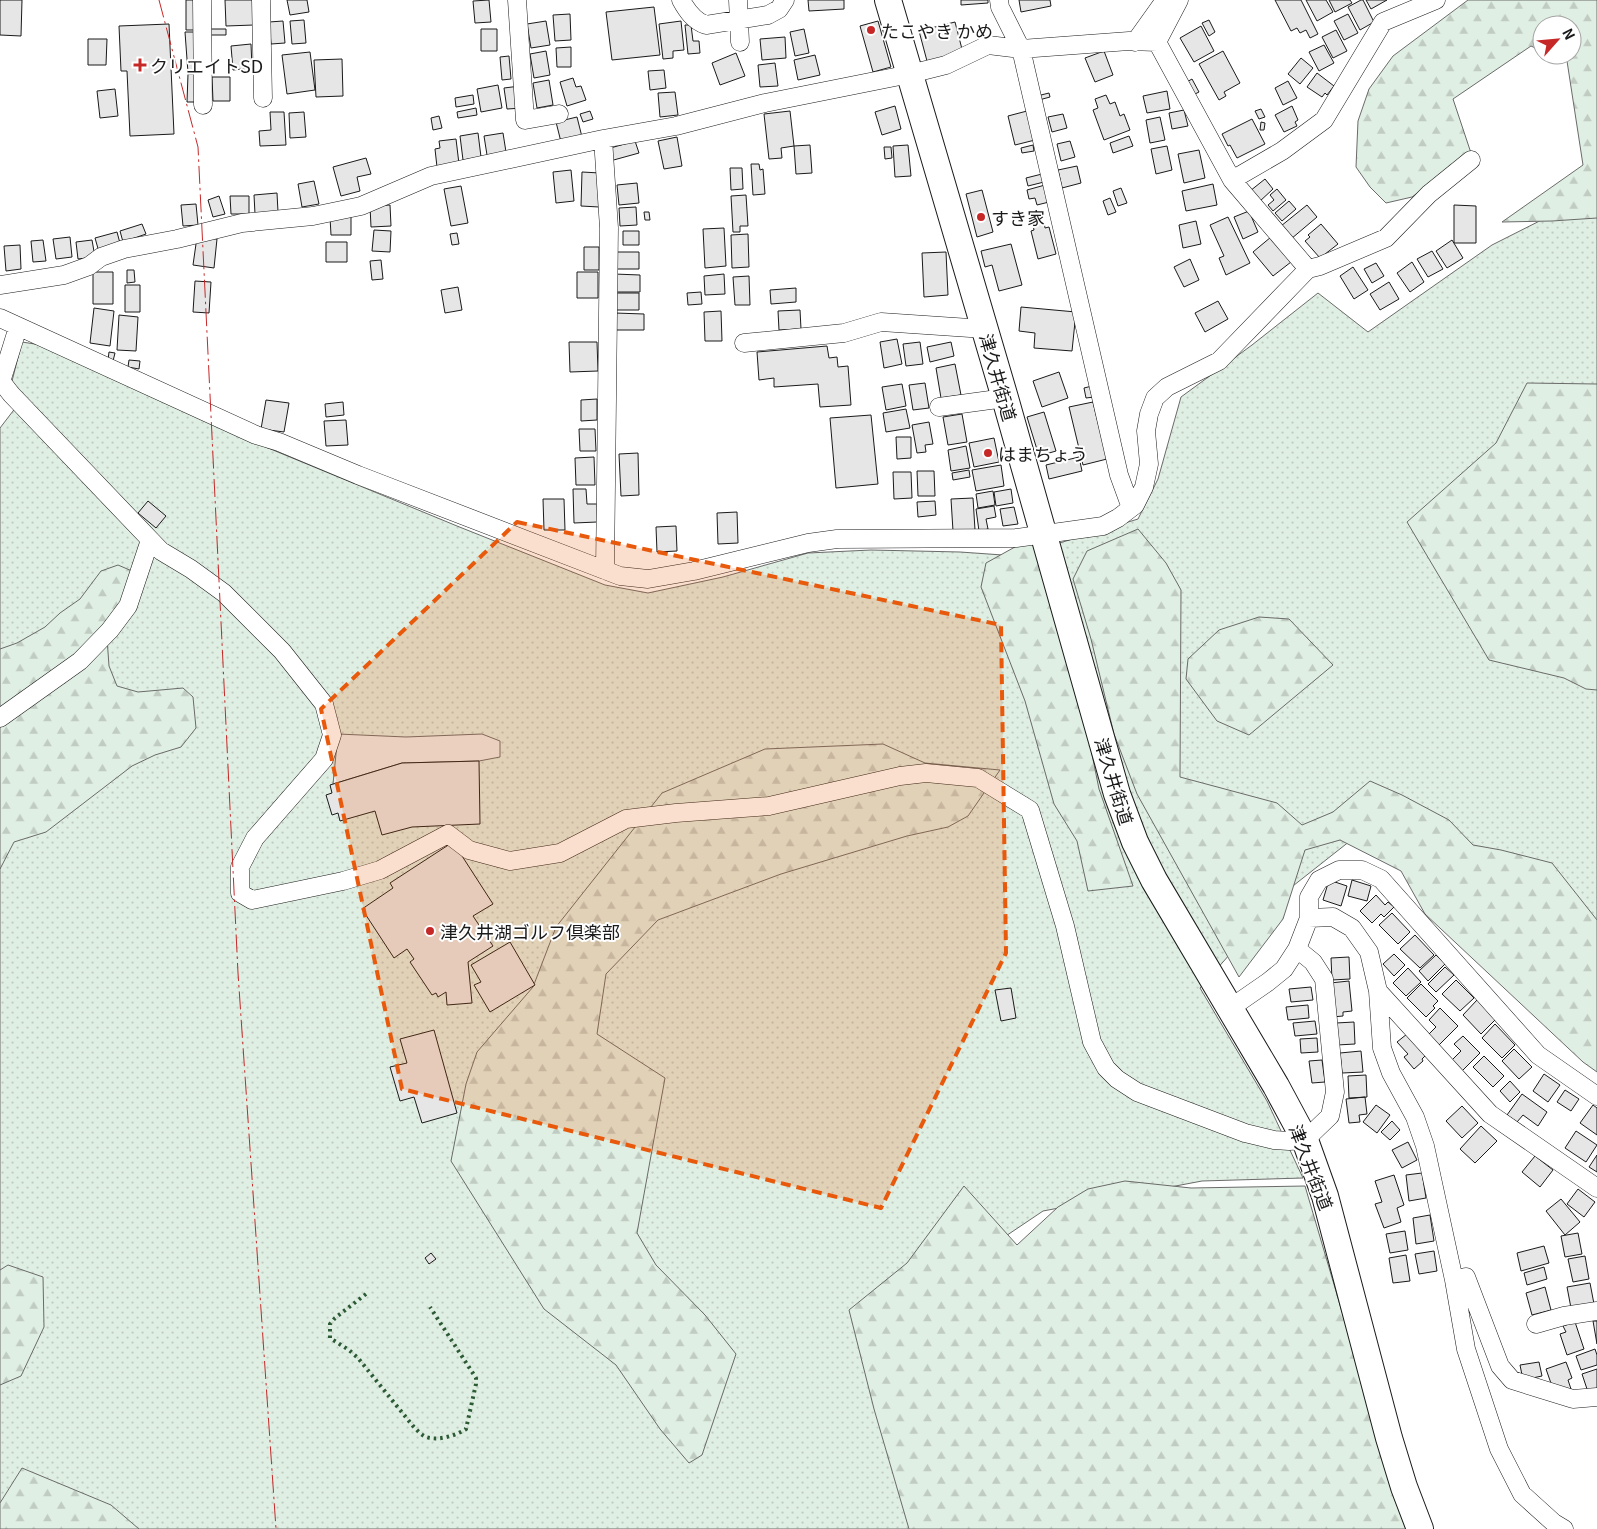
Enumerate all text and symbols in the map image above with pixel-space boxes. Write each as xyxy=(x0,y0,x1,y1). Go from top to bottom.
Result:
north arrow xyxy=(1532,15,1582,65)
place label: たこやき かめ xyxy=(881,17,993,43)
marker: たこやき かめ xyxy=(865,24,877,36)
text: N xyxy=(1558,24,1581,43)
place label: クリエイトSD xyxy=(150,52,263,78)
marker: クリエイトSD xyxy=(134,59,146,71)
place label: すき家 xyxy=(991,204,1045,230)
marker: すき家 xyxy=(975,211,987,223)
street label: 津久井街道 xyxy=(974,330,1024,424)
place label: はまちょう xyxy=(998,440,1088,466)
marker: はまちょう xyxy=(982,447,994,459)
street label: 津久井街道 xyxy=(1089,734,1141,828)
place label: 津久井湖ゴルフ倶楽部 xyxy=(440,918,620,944)
marker: 津久井湖ゴルフ倶楽部 xyxy=(424,925,436,937)
street label: 津久井街道 xyxy=(1284,1120,1340,1214)

